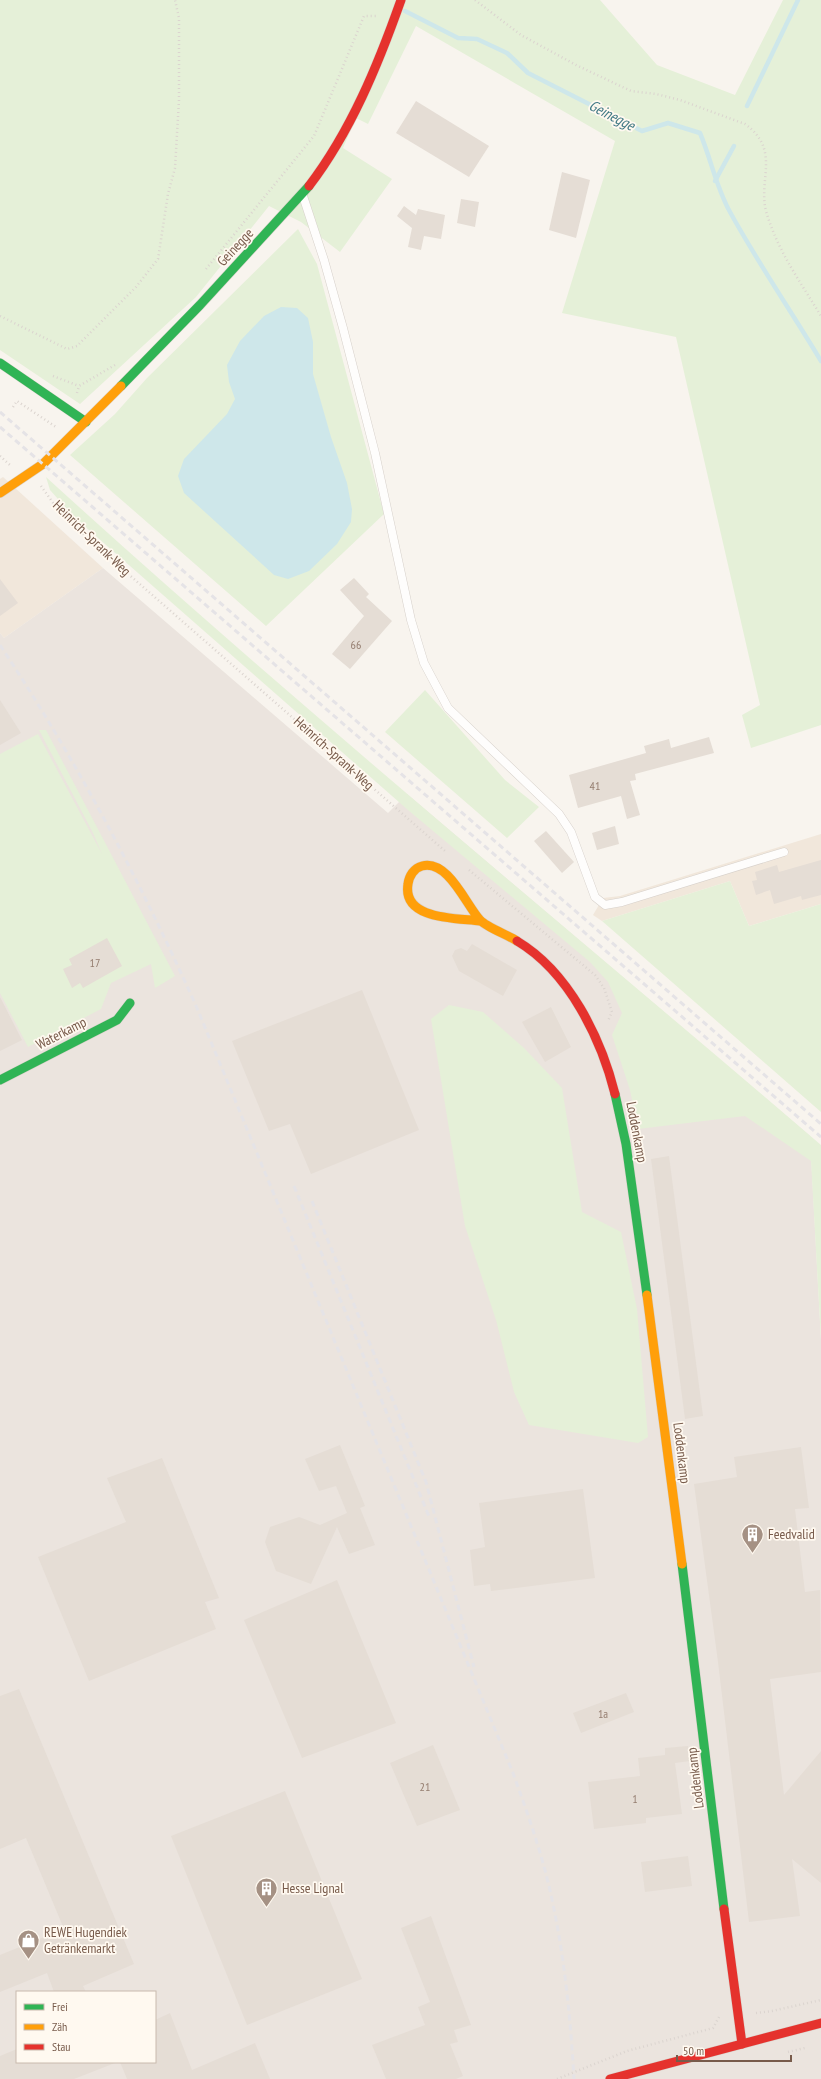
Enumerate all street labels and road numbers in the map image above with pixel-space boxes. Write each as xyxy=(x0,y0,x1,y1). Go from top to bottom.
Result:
street label: Geinegge xyxy=(213,224,257,270)
street label: Heinrich-Sprank-Weg xyxy=(49,496,135,580)
street label: Heinrich-Sprank-Weg xyxy=(290,712,378,794)
street label: Waterkamp xyxy=(33,1013,89,1053)
street label: Loddenkamp xyxy=(622,1100,652,1164)
street label: Loddenkamp xyxy=(669,1421,695,1485)
street label: Loddenkamp xyxy=(682,1746,708,1810)

